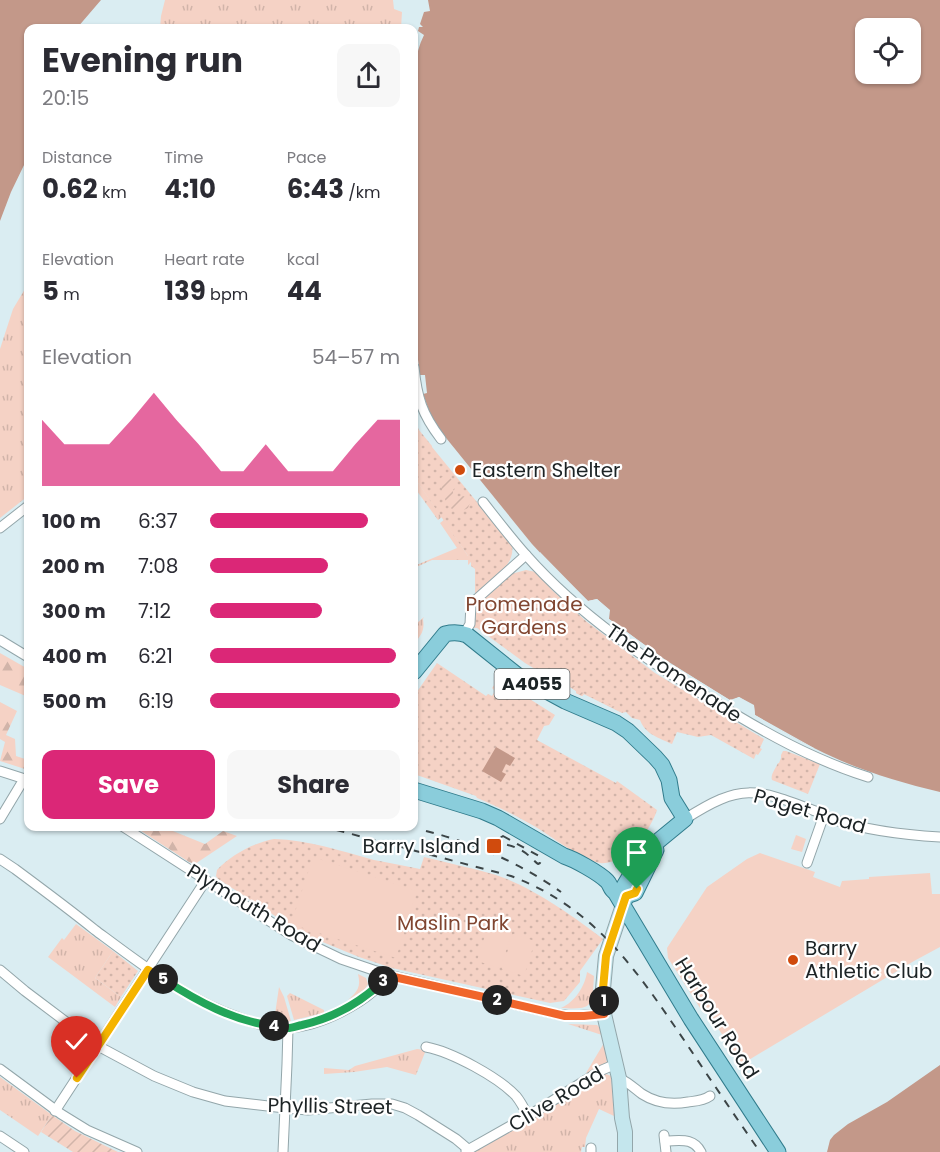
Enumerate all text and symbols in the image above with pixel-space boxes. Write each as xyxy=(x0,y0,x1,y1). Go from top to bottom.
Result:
map controls xyxy=(855,18,921,84)
button: locate xyxy=(855,18,921,84)
text: Evening run xyxy=(42,37,243,84)
button: share xyxy=(337,44,400,107)
text: 20:15 xyxy=(42,84,89,112)
text: Distance xyxy=(42,146,112,169)
text: Time xyxy=(164,146,203,169)
text: Pace xyxy=(287,146,326,169)
text: 0.62 xyxy=(42,171,98,207)
text: 4:10 xyxy=(164,171,216,207)
text: 6:43 xyxy=(287,171,344,207)
text: km xyxy=(98,181,127,204)
text: /km xyxy=(344,181,381,204)
text: Elevation xyxy=(42,248,114,271)
text: Heart rate xyxy=(164,248,245,271)
text: kcal xyxy=(287,248,319,271)
text: 5 xyxy=(42,273,59,309)
text: 139 xyxy=(164,273,206,309)
text: 44 xyxy=(287,273,322,309)
text: m xyxy=(59,283,80,306)
text: bpm xyxy=(206,283,248,306)
text: Elevation xyxy=(42,343,132,371)
text: 54–57 m xyxy=(312,343,400,371)
place label: Eastern Shelter xyxy=(472,456,621,484)
marker: Eastern Shelter xyxy=(453,463,467,477)
text: 100 m xyxy=(42,507,101,535)
text: 6:37 xyxy=(138,507,178,535)
text: 200 m xyxy=(42,552,105,580)
text: 7:08 xyxy=(138,552,178,580)
park label: Promenade Gardens xyxy=(465,590,583,641)
text: 300 m xyxy=(42,597,106,625)
text: 7:12 xyxy=(138,597,171,625)
street label: The Promenade xyxy=(600,617,748,729)
text: 400 m xyxy=(42,642,107,670)
text: 6:21 xyxy=(138,642,173,670)
road number: A4055 xyxy=(494,669,570,699)
text: 500 m xyxy=(42,687,107,715)
text: 6:19 xyxy=(138,687,174,715)
button: Save xyxy=(42,750,215,819)
button: Share xyxy=(227,750,400,819)
street label: Paget Road xyxy=(751,782,869,840)
pin xyxy=(611,827,662,889)
place label: Barry Island xyxy=(363,832,480,860)
icon: arrive xyxy=(620,836,653,869)
marker: Barry Island xyxy=(485,837,503,855)
street label: Plymouth Road xyxy=(182,857,326,959)
park label: Maslin Park xyxy=(397,909,510,937)
place label: Barry Athletic Club xyxy=(805,934,932,985)
street label: Harbour Road xyxy=(668,952,766,1084)
marker: Barry Athletic Club xyxy=(786,953,800,967)
pin: 5 xyxy=(148,964,178,994)
pin: 3 xyxy=(368,966,398,996)
text: 5 xyxy=(158,967,168,990)
text: 3 xyxy=(378,969,388,992)
pin: 2 xyxy=(482,985,512,1015)
pin: 1 xyxy=(589,986,619,1016)
text: 2 xyxy=(492,988,502,1011)
text: 1 xyxy=(601,989,607,1012)
pin: 4 xyxy=(259,1011,289,1041)
text: 4 xyxy=(269,1014,279,1037)
pin xyxy=(51,1016,102,1078)
icon: check xyxy=(60,1025,93,1058)
street label: Clive Road xyxy=(503,1060,609,1138)
street label: Phyllis Street xyxy=(267,1091,393,1121)

